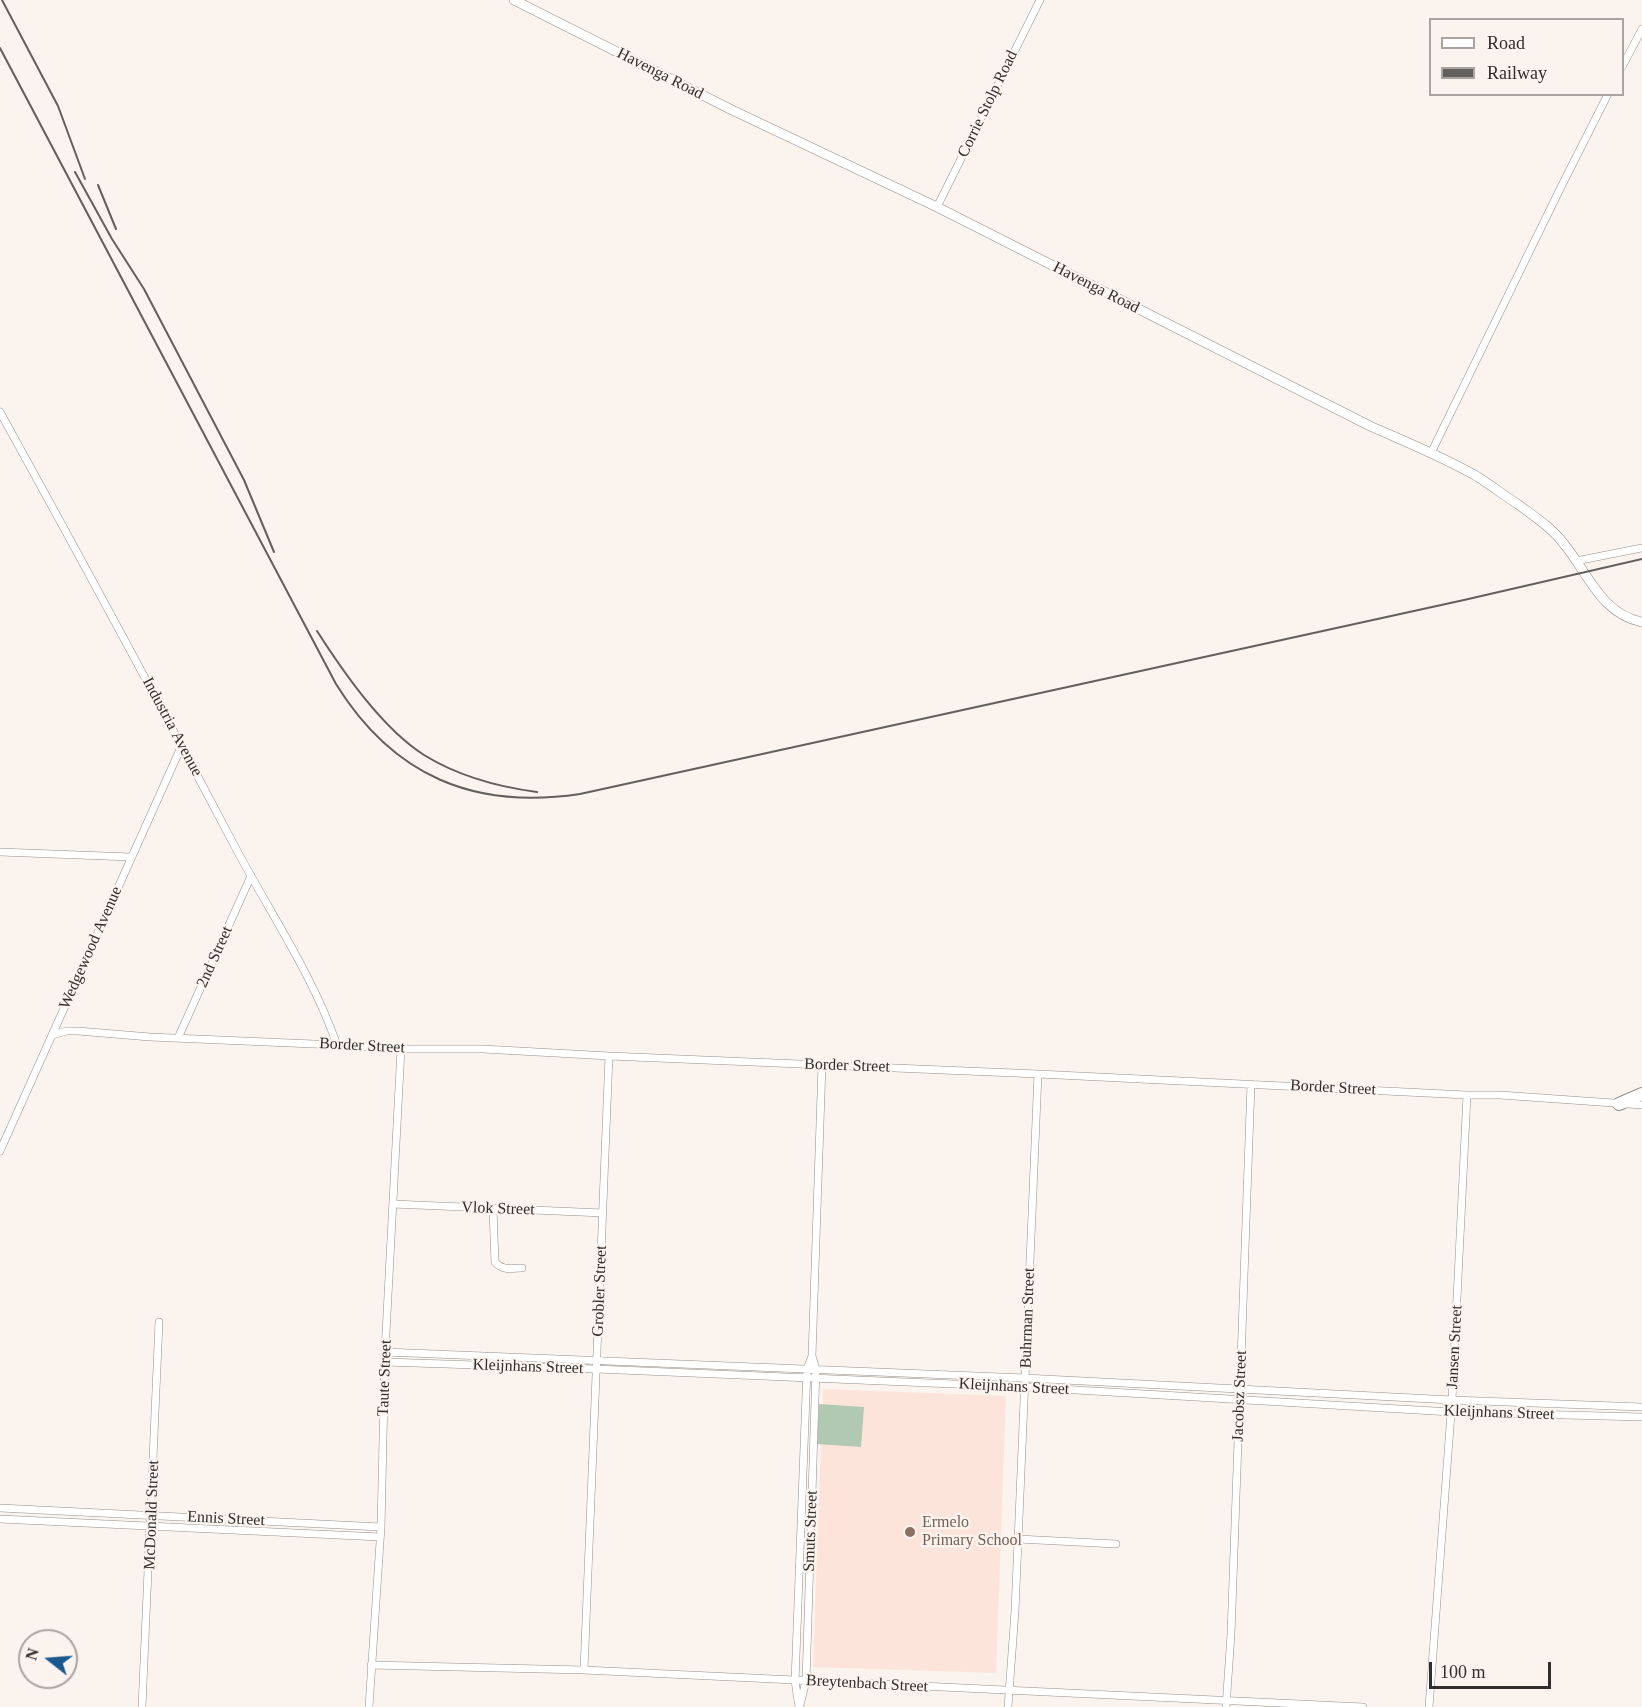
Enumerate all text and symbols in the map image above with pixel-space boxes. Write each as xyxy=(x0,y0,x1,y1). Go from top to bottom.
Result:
legend xyxy=(1429,18,1624,96)
text: Road xyxy=(1487,33,1525,53)
street label: Havenga Road xyxy=(613,44,707,104)
street label: Corrie Stolp Road xyxy=(954,47,1022,161)
text: Railway xyxy=(1487,63,1547,83)
street label: Havenga Road xyxy=(1049,258,1143,318)
street label: Industria Avenue xyxy=(138,674,206,780)
street label: Wedgewood Avenue xyxy=(55,884,127,1012)
street label: 2nd Street xyxy=(193,923,237,991)
street label: Border Street xyxy=(319,1034,405,1058)
street label: Border Street xyxy=(804,1055,890,1077)
street label: Border Street xyxy=(1290,1076,1376,1100)
street label: Vlok Street xyxy=(461,1198,535,1220)
street label: Grobler Street xyxy=(589,1245,611,1337)
street label: Buhrman Street xyxy=(1017,1267,1039,1369)
street label: Jansen Street xyxy=(1443,1305,1467,1389)
street label: Taute Street xyxy=(374,1339,396,1417)
street label: Jacobsz Street xyxy=(1229,1350,1251,1442)
street label: Kleijnhans Street xyxy=(472,1355,584,1379)
street label: Kleijnhans Street xyxy=(958,1375,1070,1399)
street label: Kleijnhans Street xyxy=(1443,1401,1555,1425)
street label: McDonald Street xyxy=(140,1460,164,1570)
street label: Smuts Street xyxy=(800,1490,822,1572)
street label: Ennis Street xyxy=(187,1507,265,1531)
place label: Ermelo Primary School xyxy=(922,1513,1022,1551)
marker: Ermelo Primary School xyxy=(903,1525,917,1539)
north arrow xyxy=(18,1629,78,1689)
text: N xyxy=(22,1646,42,1662)
scale bar xyxy=(1432,1650,1554,1688)
text: 100 m xyxy=(1440,1662,1486,1682)
street label: Breytenbach Street xyxy=(805,1671,929,1697)

